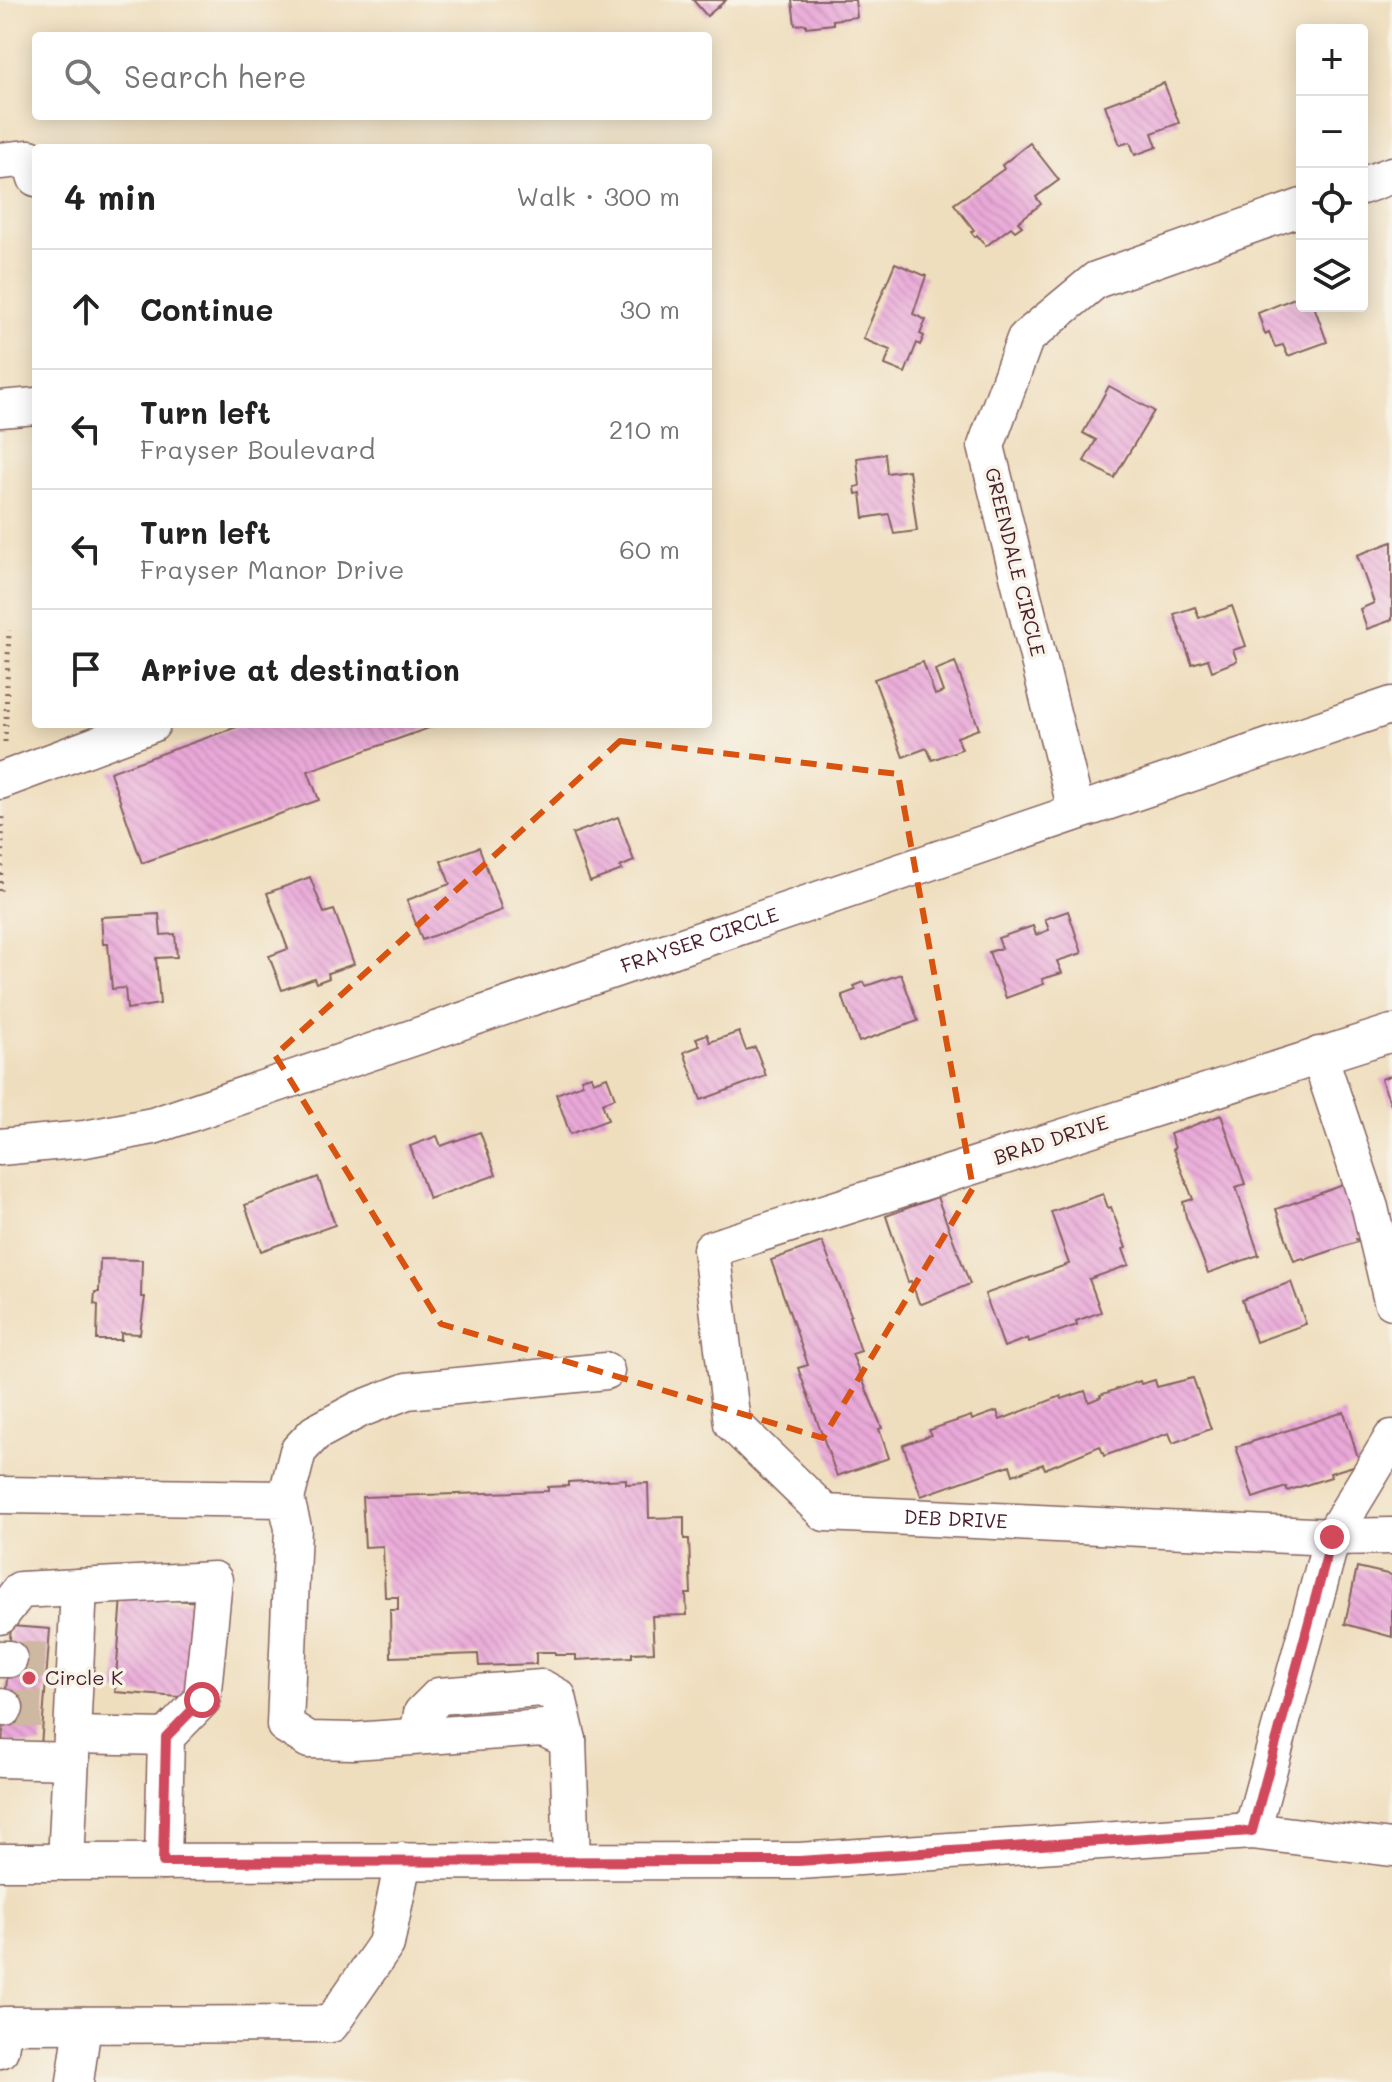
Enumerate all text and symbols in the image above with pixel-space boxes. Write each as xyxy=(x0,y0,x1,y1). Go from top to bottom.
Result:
map controls xyxy=(1296,24,1368,312)
button: + xyxy=(1296,24,1368,96)
search box xyxy=(32,32,712,120)
icon: search xyxy=(60,54,104,98)
text: Search here xyxy=(124,56,307,96)
button: − xyxy=(1296,96,1368,168)
button: locate xyxy=(1296,168,1368,240)
text: 4 min xyxy=(64,174,156,219)
text: Walk · 300 m xyxy=(516,179,680,213)
button: layers xyxy=(1296,240,1368,312)
icon: ahead xyxy=(64,287,108,331)
text: Continue xyxy=(140,289,273,329)
text: 30 m xyxy=(620,292,680,326)
text: Turn left xyxy=(140,392,271,432)
icon: left xyxy=(64,407,108,451)
text: 210 m xyxy=(609,412,680,446)
text: Frayser Boulevard xyxy=(140,432,375,466)
street label: GREENDALE CIRCLE xyxy=(980,465,1052,659)
text: Turn left xyxy=(140,512,271,552)
icon: left xyxy=(64,527,108,571)
text: 60 m xyxy=(619,532,680,566)
text: Frayser Manor Drive xyxy=(140,552,404,586)
icon: arrive xyxy=(64,647,108,691)
text: Arrive at destination xyxy=(140,649,460,689)
street label: FRAYSER CIRCLE xyxy=(617,900,782,978)
street label: BRAD DRIVE xyxy=(990,1108,1111,1170)
street label: DEB DRIVE xyxy=(903,1503,1008,1534)
route end xyxy=(1314,1519,1350,1555)
place label: Circle K xyxy=(45,1664,123,1690)
marker: Circle K xyxy=(20,1669,38,1687)
route start xyxy=(184,1682,220,1718)

